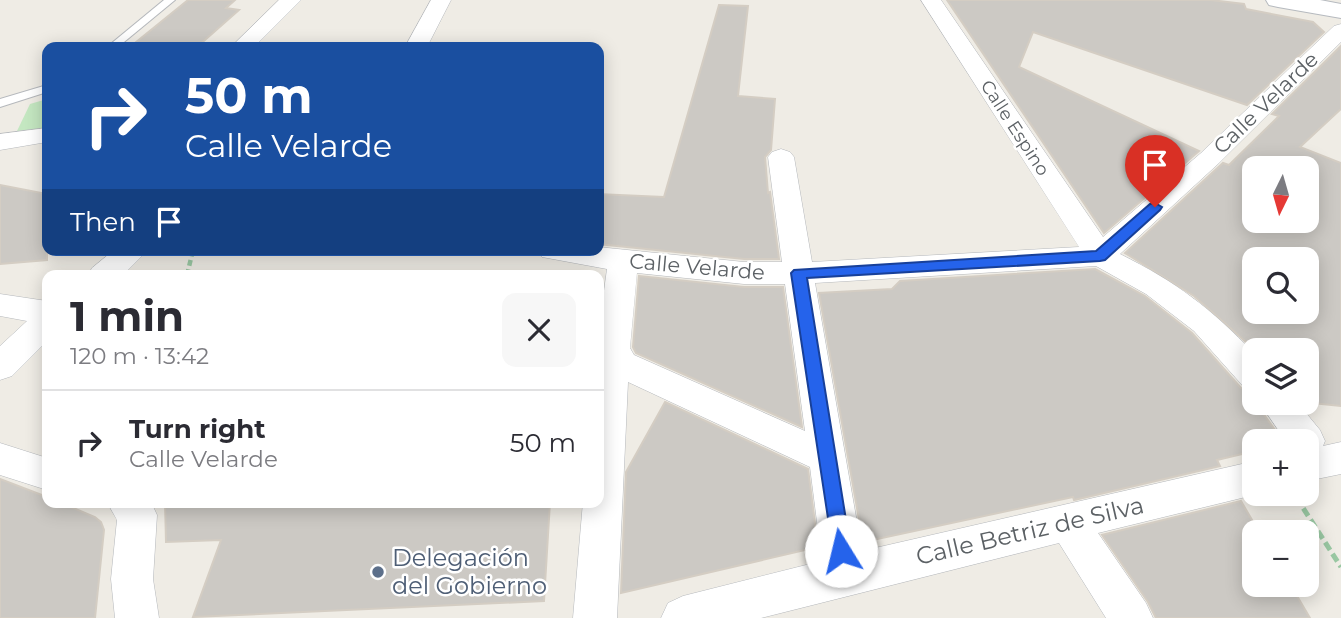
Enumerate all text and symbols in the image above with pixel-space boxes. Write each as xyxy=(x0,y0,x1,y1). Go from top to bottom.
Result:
street label: Calle Velarde xyxy=(1208,46,1323,159)
text: 50 m xyxy=(185,66,313,125)
icon: right xyxy=(70,70,161,161)
street label: Calle Espino xyxy=(976,76,1054,180)
text: Calle Velarde xyxy=(185,126,392,165)
pin xyxy=(1125,135,1185,207)
icon: arrive xyxy=(1136,146,1174,184)
north arrow xyxy=(1242,156,1320,233)
map controls xyxy=(1242,156,1319,597)
icon: arrive xyxy=(150,203,188,241)
text: Then xyxy=(70,206,136,238)
button: search xyxy=(1242,247,1319,324)
street label: Calle Velarde xyxy=(628,248,766,285)
text: 1 min xyxy=(70,290,184,342)
button: close xyxy=(502,293,576,367)
button: layers xyxy=(1242,338,1319,415)
text: 120 m · 13:42 xyxy=(70,342,209,370)
text: Turn right xyxy=(129,413,265,445)
icon: right xyxy=(70,424,108,462)
text: 50 m xyxy=(510,427,576,459)
button: + xyxy=(1242,429,1319,506)
text: Calle Velarde xyxy=(129,445,278,473)
street label: Calle Betriz de Silva xyxy=(913,490,1147,571)
position arrow xyxy=(804,514,878,588)
button: − xyxy=(1242,520,1319,597)
place label: Delegación del Gobierno xyxy=(392,543,547,600)
marker: Delegación del Gobierno xyxy=(370,564,386,580)

